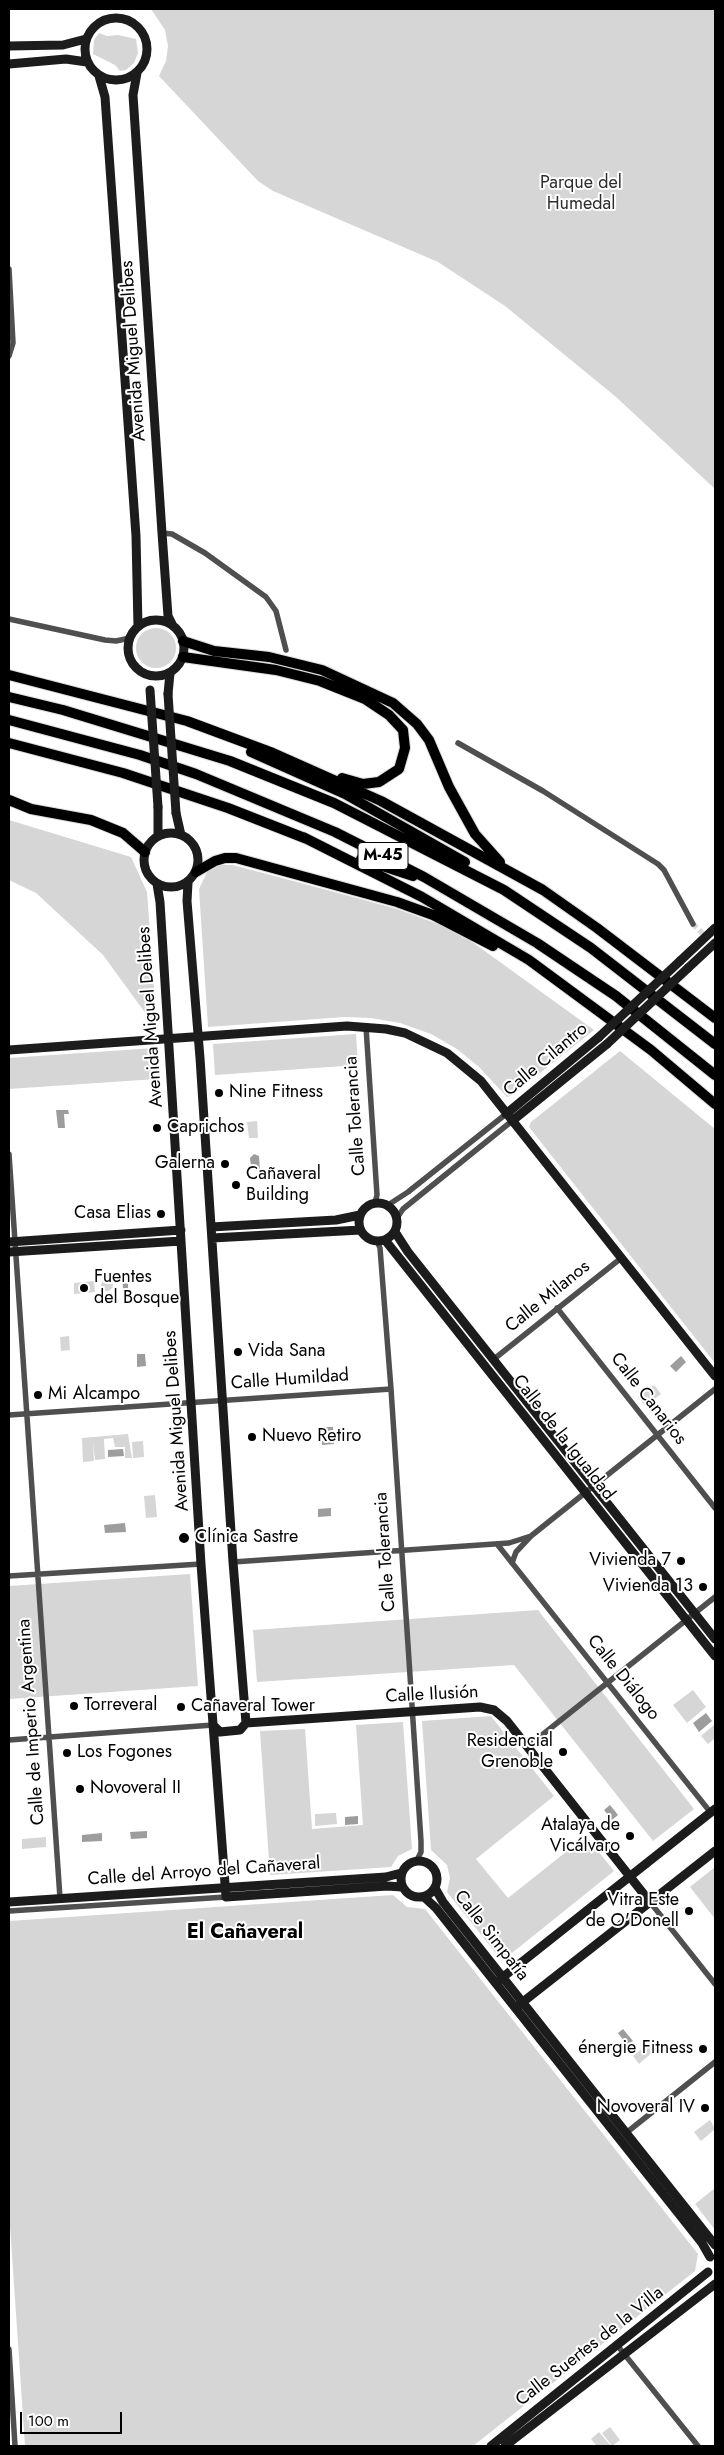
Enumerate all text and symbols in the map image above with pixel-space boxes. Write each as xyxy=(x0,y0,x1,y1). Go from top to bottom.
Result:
park label: Parque del Humedal xyxy=(540,173,622,215)
street label: Avenida Miguel Delibes xyxy=(117,260,151,442)
road number: M-45 xyxy=(358,842,408,869)
street label: Avenida Miguel Delibes xyxy=(134,926,168,1108)
street label: Calle Cilantro xyxy=(500,1019,592,1101)
street label: Calle Tolerancia xyxy=(341,1055,371,1177)
place label: Nine Fitness xyxy=(229,1082,323,1104)
marker: Nine Fitness xyxy=(213,1087,225,1099)
place label: Caprichos xyxy=(167,1117,244,1139)
marker: Caprichos xyxy=(151,1122,163,1134)
place label: Galerna xyxy=(155,1153,215,1175)
marker: Galerna xyxy=(219,1158,231,1170)
place label: Cañaveral Building xyxy=(246,1164,321,1206)
marker: Cañaveral Building xyxy=(230,1179,242,1191)
place label: Casa Elias xyxy=(74,1203,151,1225)
marker: Casa Elias xyxy=(155,1208,167,1220)
street label: Calle Milanos xyxy=(501,1256,595,1338)
place label: Fuentes del Bosque xyxy=(94,1267,179,1310)
marker: Fuentes del Bosque xyxy=(78,1282,90,1294)
street label: Avenida Miguel Delibes xyxy=(160,1330,194,1512)
place label: Vida Sana xyxy=(248,1341,326,1363)
marker: Vida Sana xyxy=(232,1346,244,1358)
street label: Calle Canarios xyxy=(605,1349,691,1449)
street label: Calle Humildad xyxy=(230,1365,350,1395)
street label: Calle de la Igualdad xyxy=(507,1371,619,1505)
place label: Mi Alcampo xyxy=(48,1384,140,1406)
marker: Mi Alcampo xyxy=(32,1389,44,1401)
place label: Nuevo Retiro xyxy=(262,1426,361,1448)
marker: Nuevo Retiro xyxy=(246,1431,258,1443)
street label: Calle Tolerancia xyxy=(371,1491,401,1613)
place label: Clínica Sastre xyxy=(195,1527,298,1549)
marker: Clínica Sastre xyxy=(177,1531,191,1545)
place label: Vivienda 7 xyxy=(589,1550,671,1572)
marker: Vivienda 7 xyxy=(675,1555,687,1567)
place label: Vivienda 13 xyxy=(603,1576,693,1598)
marker: Vivienda 13 xyxy=(697,1581,709,1593)
street label: Calle de Imperio Argentina xyxy=(14,1618,50,1826)
street label: Calle Diálogo xyxy=(582,1631,664,1725)
street label: Calle Ilusión xyxy=(385,1682,479,1708)
place label: Torreveral xyxy=(84,1695,157,1717)
place label: Cañaveral Tower xyxy=(191,1696,315,1718)
marker: Torreveral xyxy=(68,1700,80,1712)
marker: Cañaveral Tower xyxy=(175,1701,187,1713)
place label: Residencial Grenoble xyxy=(467,1731,553,1774)
place label: Los Fogones xyxy=(77,1742,172,1764)
marker: Residencial Grenoble xyxy=(557,1746,569,1758)
marker: Los Fogones xyxy=(61,1747,73,1759)
place label: Novoveral II xyxy=(90,1778,181,1800)
marker: Novoveral II xyxy=(74,1783,86,1795)
place label: Atalaya de Vicálvaro xyxy=(541,1815,620,1858)
marker: Atalaya de Vicálvaro xyxy=(624,1830,636,1842)
street label: Calle del Arroyo del Cañaveral xyxy=(87,1853,321,1891)
street label: Calle Simpatía xyxy=(449,1886,533,1986)
place label: Vitra Este de O'Donell xyxy=(586,1890,679,1932)
marker: Vitra Este de O'Donell xyxy=(683,1905,695,1917)
district label: El Cañaveral xyxy=(187,1921,303,1945)
place label: énergie Fitness xyxy=(578,2038,693,2060)
marker: énergie Fitness xyxy=(697,2043,709,2055)
place label: Novoveral IV xyxy=(597,2097,695,2119)
marker: Novoveral IV xyxy=(699,2102,711,2114)
street label: Calle Suertes de la Villa xyxy=(512,2283,668,2411)
scale bar xyxy=(22,2402,125,2434)
text: 100 m xyxy=(28,2410,69,2432)

